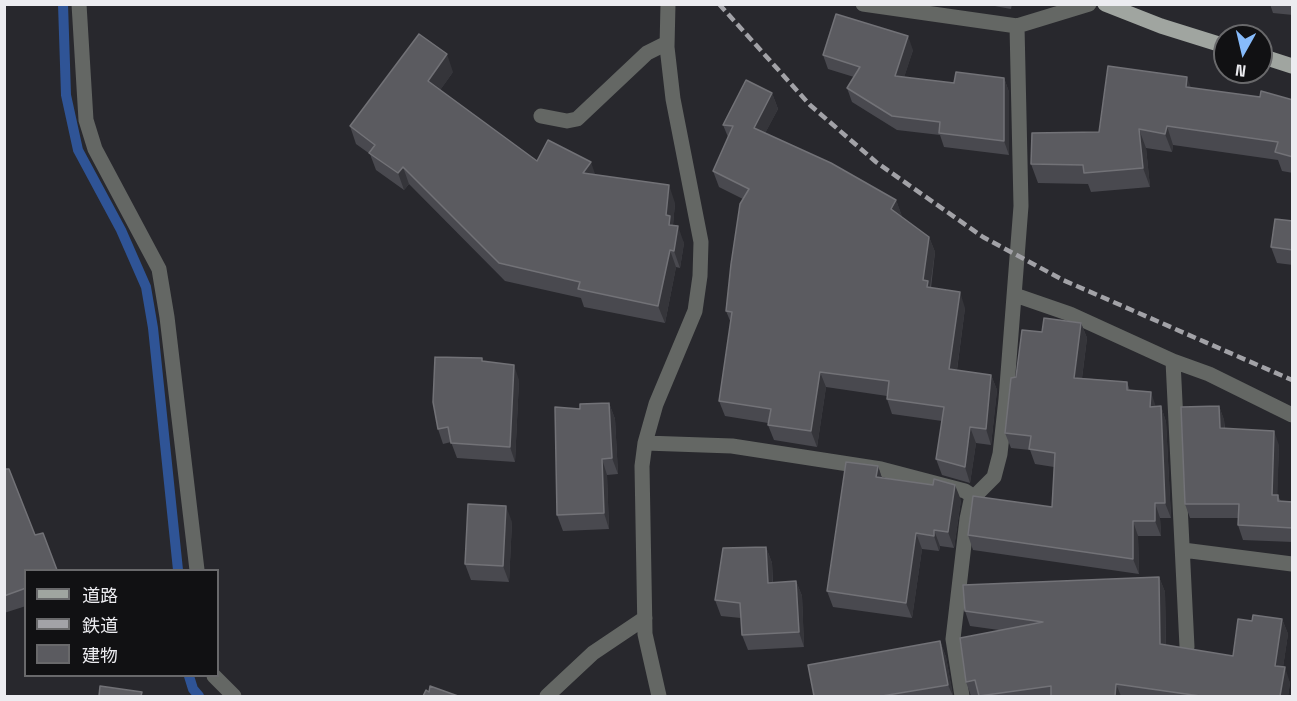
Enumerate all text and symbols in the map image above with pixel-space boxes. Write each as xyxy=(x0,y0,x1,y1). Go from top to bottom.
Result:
north arrow xyxy=(1213,24,1273,84)
text: N xyxy=(1234,59,1247,81)
legend xyxy=(24,569,219,677)
text: 道路 xyxy=(82,584,118,607)
text: 鉄道 xyxy=(82,614,118,637)
text: 建物 xyxy=(82,644,118,667)

